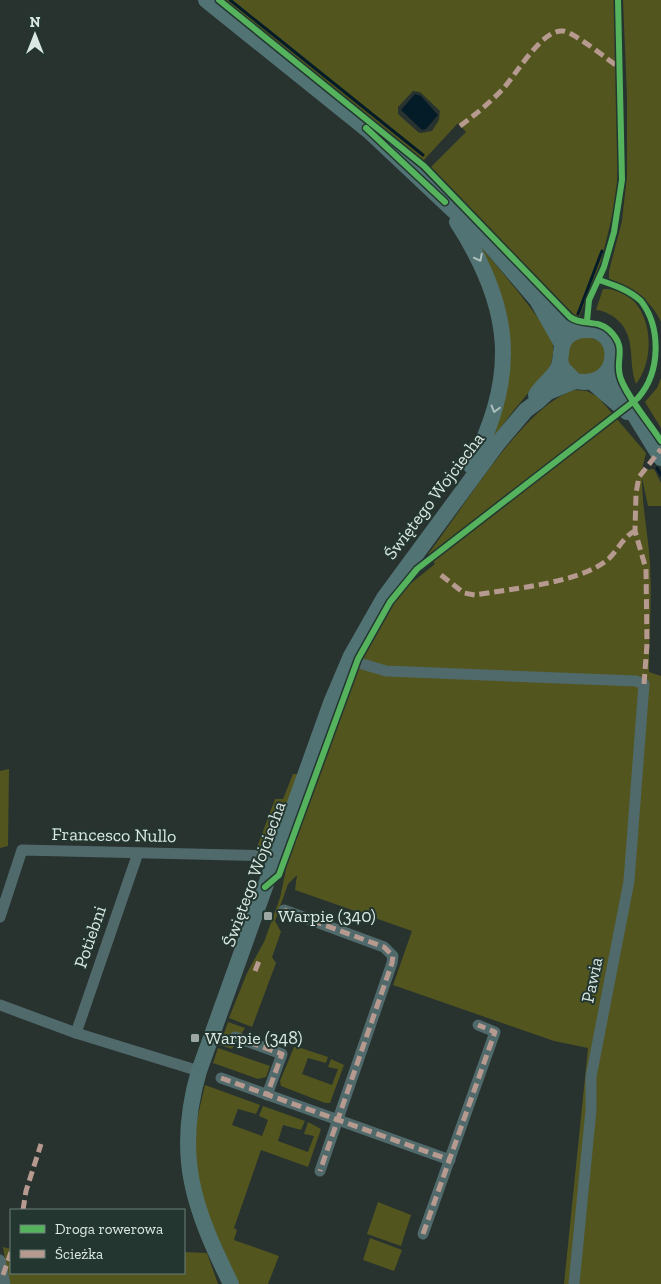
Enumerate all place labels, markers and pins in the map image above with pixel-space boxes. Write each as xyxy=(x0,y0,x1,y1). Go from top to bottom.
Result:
place label: Warpie (340) xyxy=(278,905,376,927)
marker: Warpie (340) xyxy=(262,910,274,922)
place label: Warpie (348) xyxy=(205,1027,302,1049)
marker: Warpie (348) xyxy=(189,1032,201,1044)

